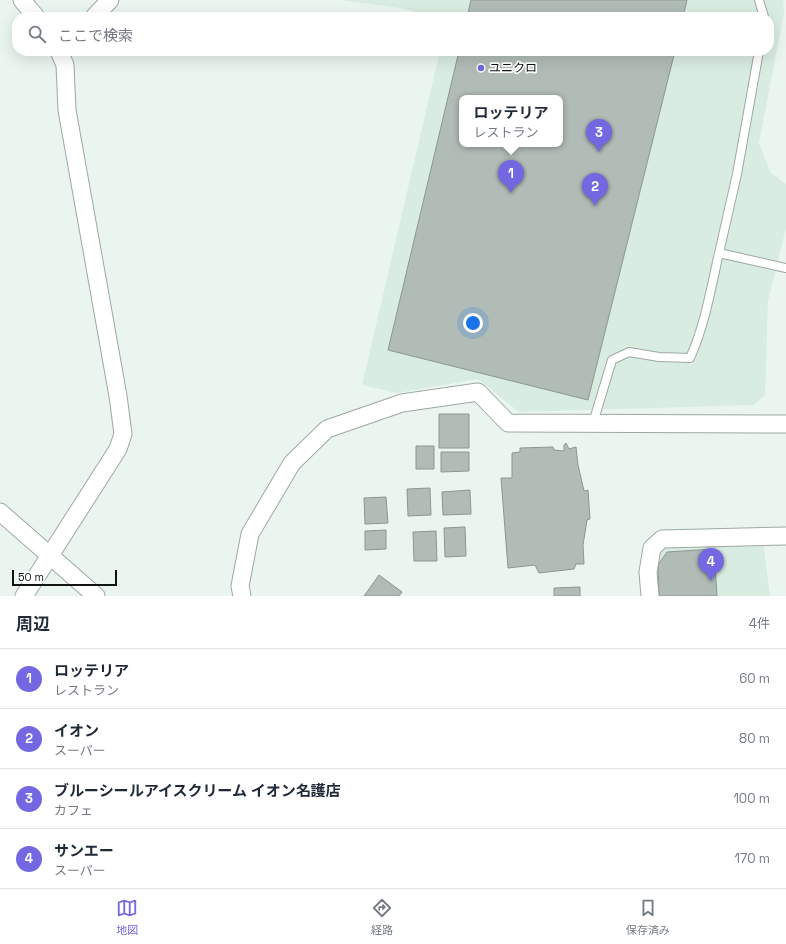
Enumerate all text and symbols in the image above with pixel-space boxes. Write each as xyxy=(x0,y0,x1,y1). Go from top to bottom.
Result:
search box xyxy=(12,12,774,56)
icon: search xyxy=(26,23,48,45)
text: ここで検索 xyxy=(58,26,133,45)
place label: ユニクロ xyxy=(489,60,537,76)
marker: ユニクロ xyxy=(476,63,486,73)
popup xyxy=(459,95,563,147)
text: ロッテリア xyxy=(473,103,549,122)
pin: 3 xyxy=(586,119,612,152)
text: レストラン xyxy=(473,124,539,141)
pin: 1 xyxy=(498,160,524,193)
pin: 2 xyxy=(582,173,608,206)
your location xyxy=(463,313,483,333)
pin: 4 xyxy=(698,548,724,581)
scale bar xyxy=(12,568,117,587)
text: 50 m xyxy=(18,570,44,584)
text: 周辺 xyxy=(16,613,50,635)
text: 4件 xyxy=(749,615,770,632)
text: ロッテリア xyxy=(54,661,129,680)
text: 1 xyxy=(26,670,32,687)
text: 60 m xyxy=(739,670,770,687)
text: レストラン xyxy=(54,682,119,699)
text: イオン xyxy=(54,721,99,740)
text: 2 xyxy=(25,730,33,747)
text: 80 m xyxy=(739,730,770,747)
text: スーパー xyxy=(54,742,106,759)
text: ブルーシールアイスクリーム イオン名護店 xyxy=(54,781,341,800)
text: 3 xyxy=(25,790,33,807)
text: 100 m xyxy=(733,790,770,807)
text: カフェ xyxy=(54,802,93,819)
text: サンエー xyxy=(54,841,114,860)
text: 4 xyxy=(25,850,33,867)
text: 170 m xyxy=(734,850,770,867)
text: スーパー xyxy=(54,862,106,879)
tab: 地図 xyxy=(116,897,138,937)
tab: 経路 xyxy=(371,897,393,937)
tab: 保存済み xyxy=(626,897,670,937)

